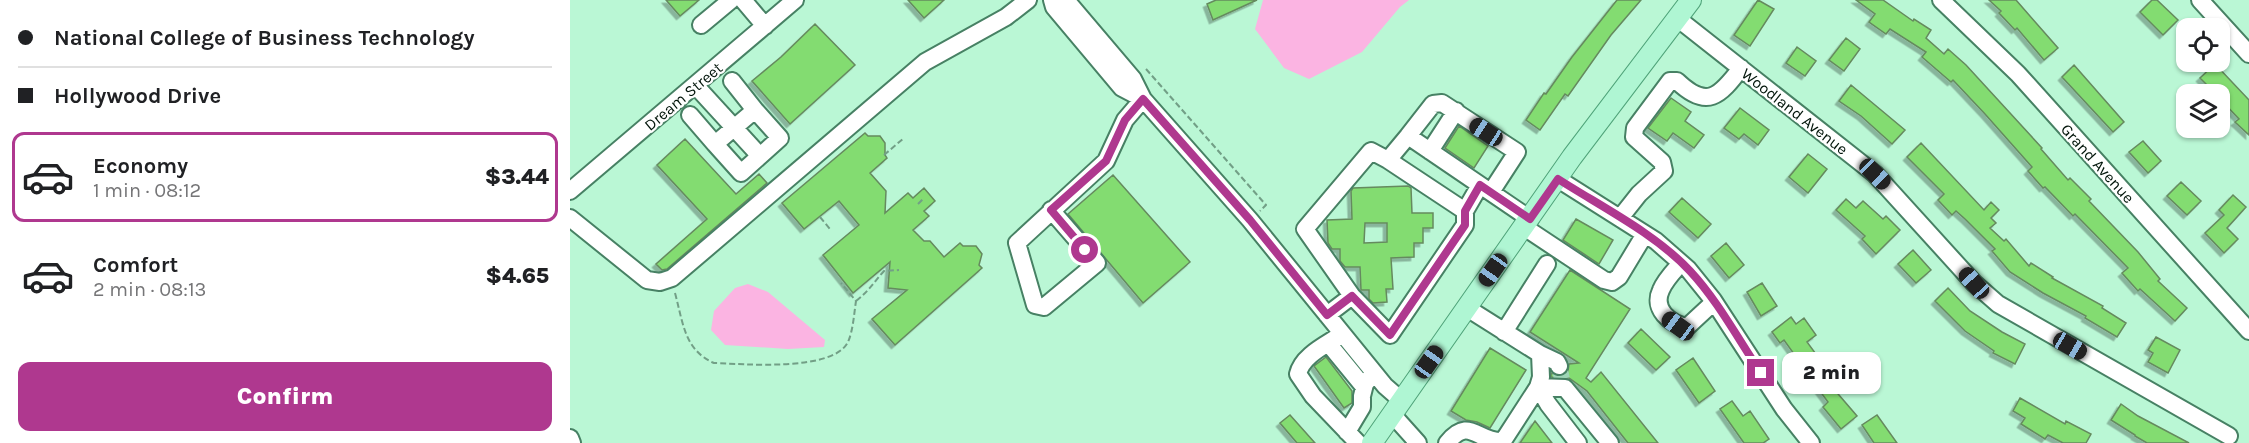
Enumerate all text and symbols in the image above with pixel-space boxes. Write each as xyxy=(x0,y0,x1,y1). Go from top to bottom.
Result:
map controls xyxy=(2176,18,2230,138)
button: locate xyxy=(2176,18,2230,72)
text: National College of Business Technology xyxy=(54,25,475,51)
street label: Dream Street xyxy=(640,58,726,135)
street label: Woodland Avenue xyxy=(1738,64,1852,159)
text: Hollywood Drive xyxy=(54,83,221,109)
button: layers xyxy=(2176,84,2230,138)
car xyxy=(1466,115,1506,149)
street label: Grand Avenue xyxy=(2057,120,2138,207)
icon: car xyxy=(21,150,75,204)
text: Economy xyxy=(93,153,188,179)
car xyxy=(1856,155,1894,193)
text: $3.44 xyxy=(485,164,549,190)
text: 1 min · 08:12 xyxy=(93,179,201,202)
route start xyxy=(1071,236,1098,263)
icon: car xyxy=(21,249,75,303)
car xyxy=(1475,250,1511,290)
text: Comfort xyxy=(93,252,178,278)
text: $4.65 xyxy=(486,263,549,289)
car xyxy=(1955,264,1993,302)
text: 2 min · 08:13 xyxy=(93,278,206,301)
car xyxy=(1658,308,1698,344)
car xyxy=(2050,329,2090,363)
car xyxy=(1411,342,1447,382)
callout: 2 min xyxy=(1782,352,1881,394)
route end xyxy=(1747,359,1774,386)
text: 2 min xyxy=(1803,361,1860,384)
button: Confirm xyxy=(18,362,552,431)

